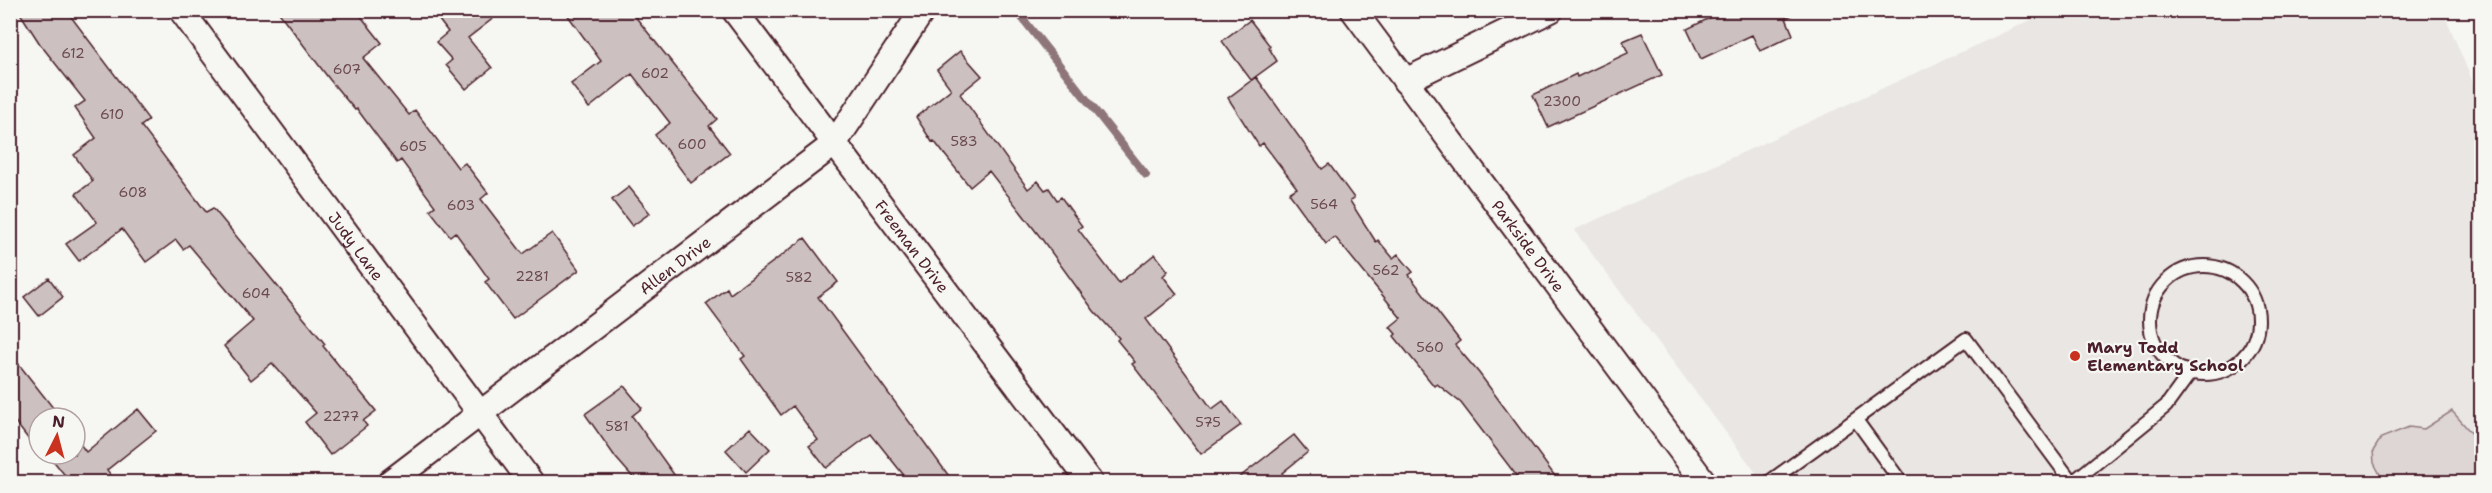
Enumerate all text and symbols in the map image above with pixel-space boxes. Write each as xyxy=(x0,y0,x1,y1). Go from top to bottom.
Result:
house number: 612 xyxy=(61,44,85,62)
house number: 607 xyxy=(333,60,361,78)
house number: 602 xyxy=(641,64,669,82)
house number: 2300 xyxy=(1543,92,1581,110)
house number: 610 xyxy=(100,105,124,123)
house number: 583 xyxy=(950,132,978,150)
house number: 600 xyxy=(678,135,706,153)
house number: 605 xyxy=(399,137,427,155)
house number: 608 xyxy=(119,183,147,201)
house number: 564 xyxy=(1310,195,1338,213)
house number: 603 xyxy=(447,196,475,214)
street label: Freeman Drive xyxy=(870,196,954,297)
street label: Parkside Drive xyxy=(1487,196,1569,297)
street label: Judy Lane xyxy=(323,208,388,285)
street label: Allen Drive xyxy=(635,232,715,300)
house number: 562 xyxy=(1372,261,1400,279)
house number: 2281 xyxy=(515,267,549,285)
house number: 582 xyxy=(785,268,813,286)
house number: 604 xyxy=(242,284,271,302)
place label: Mary Todd Elementary School xyxy=(2087,337,2244,376)
house number: 560 xyxy=(1416,338,1444,356)
marker: Mary Todd Elementary School xyxy=(2068,349,2082,363)
north arrow xyxy=(27,406,87,466)
house number: 2277 xyxy=(323,407,359,425)
text: N xyxy=(51,410,66,433)
house number: 575 xyxy=(1195,413,1221,431)
house number: 581 xyxy=(605,417,629,435)

